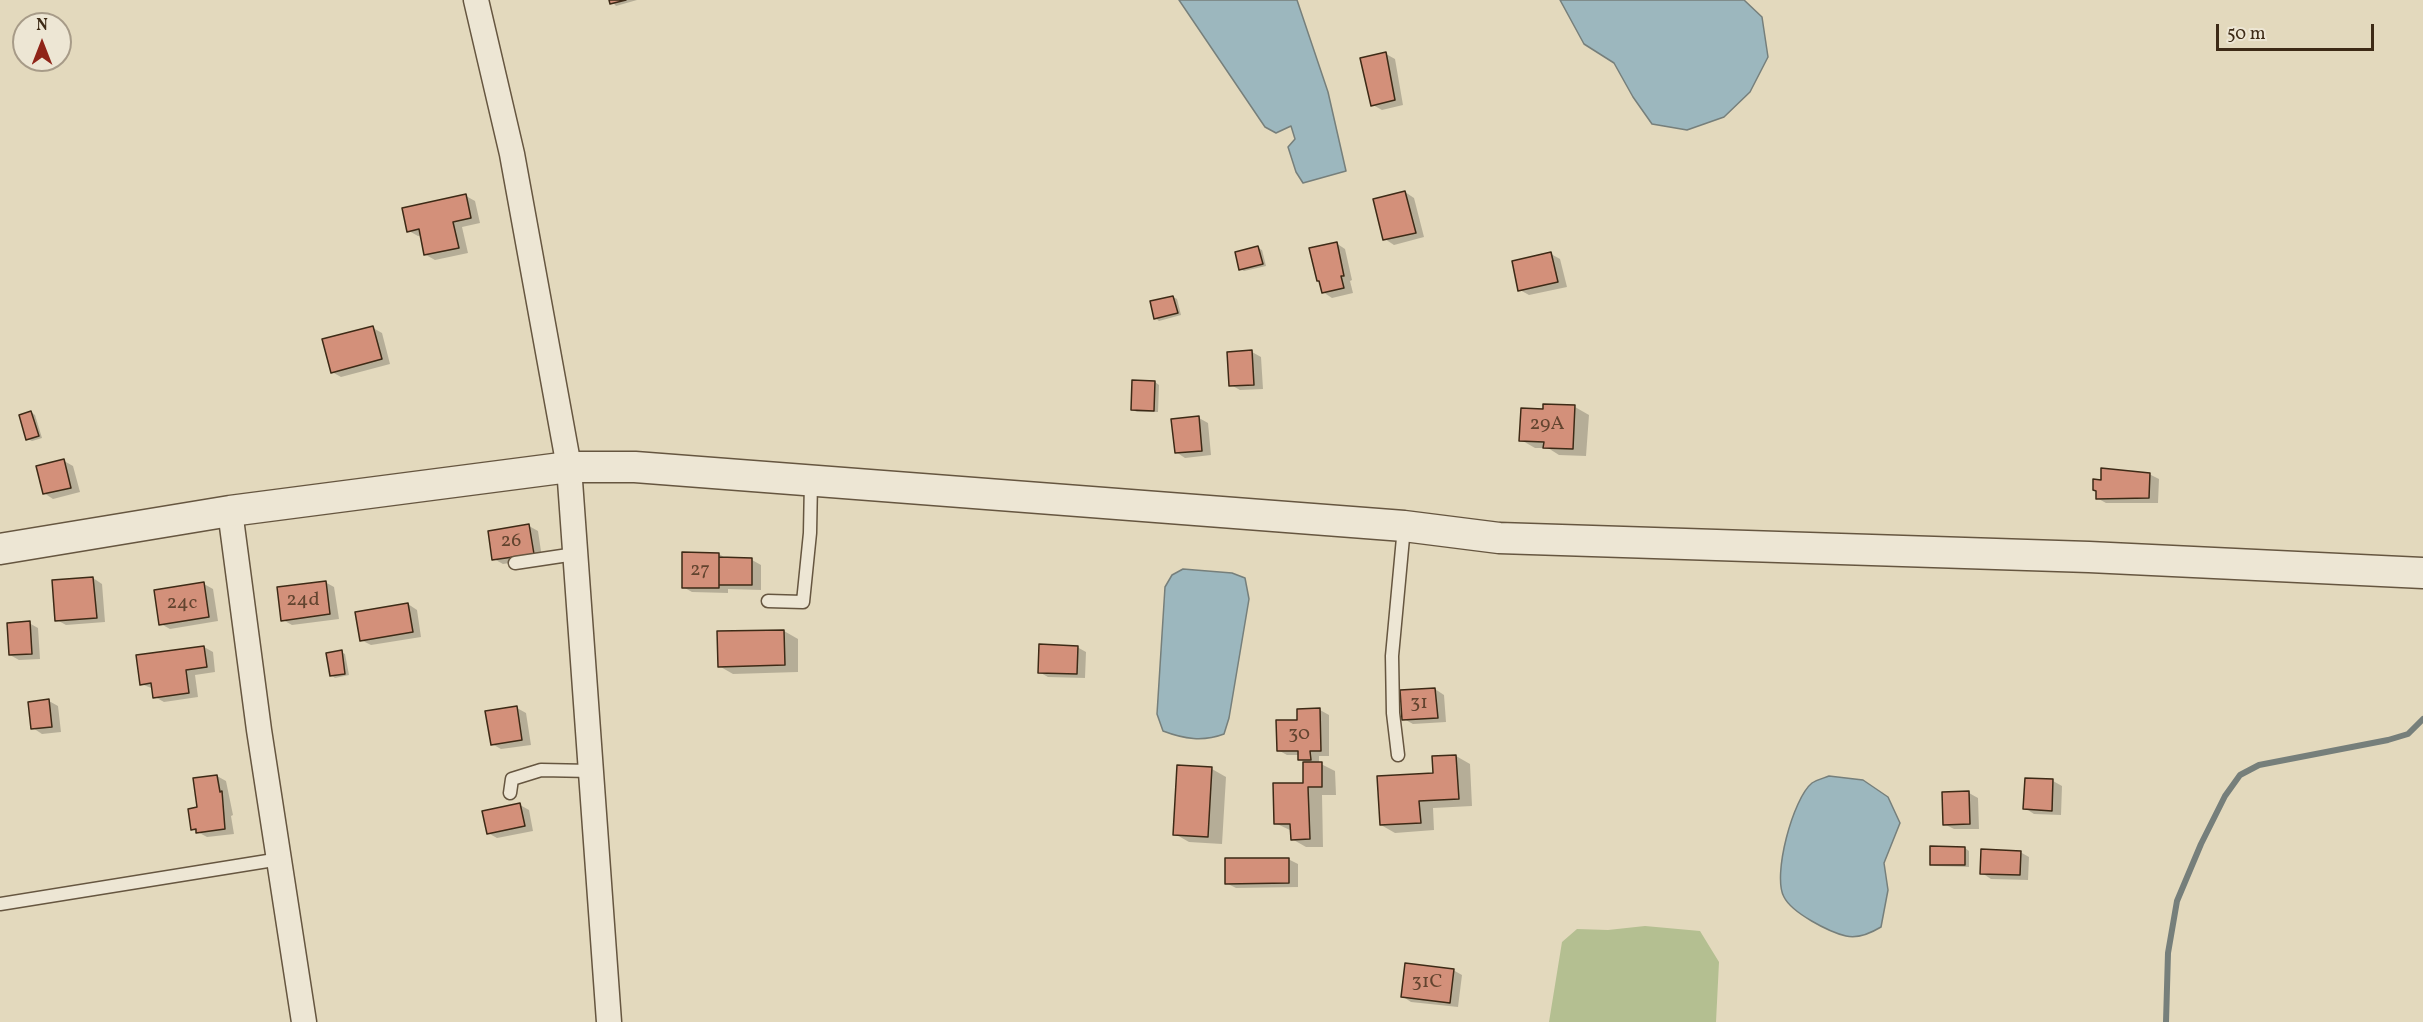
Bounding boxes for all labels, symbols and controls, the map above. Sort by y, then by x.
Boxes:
north arrow [12,12,72,72]
scale bar [2219,12,2376,50]
text: N [36,15,48,37]
text: 50 m [2227,22,2266,47]
house number: 29A [1530,413,1564,437]
house number: 26 [501,530,521,554]
house number: 27 [690,559,710,583]
house number: 24d [286,589,320,613]
house number: 24c [166,592,198,616]
house number: 31 [1410,692,1428,716]
house number: 30 [1288,723,1310,747]
house number: 31C [1411,971,1443,995]

